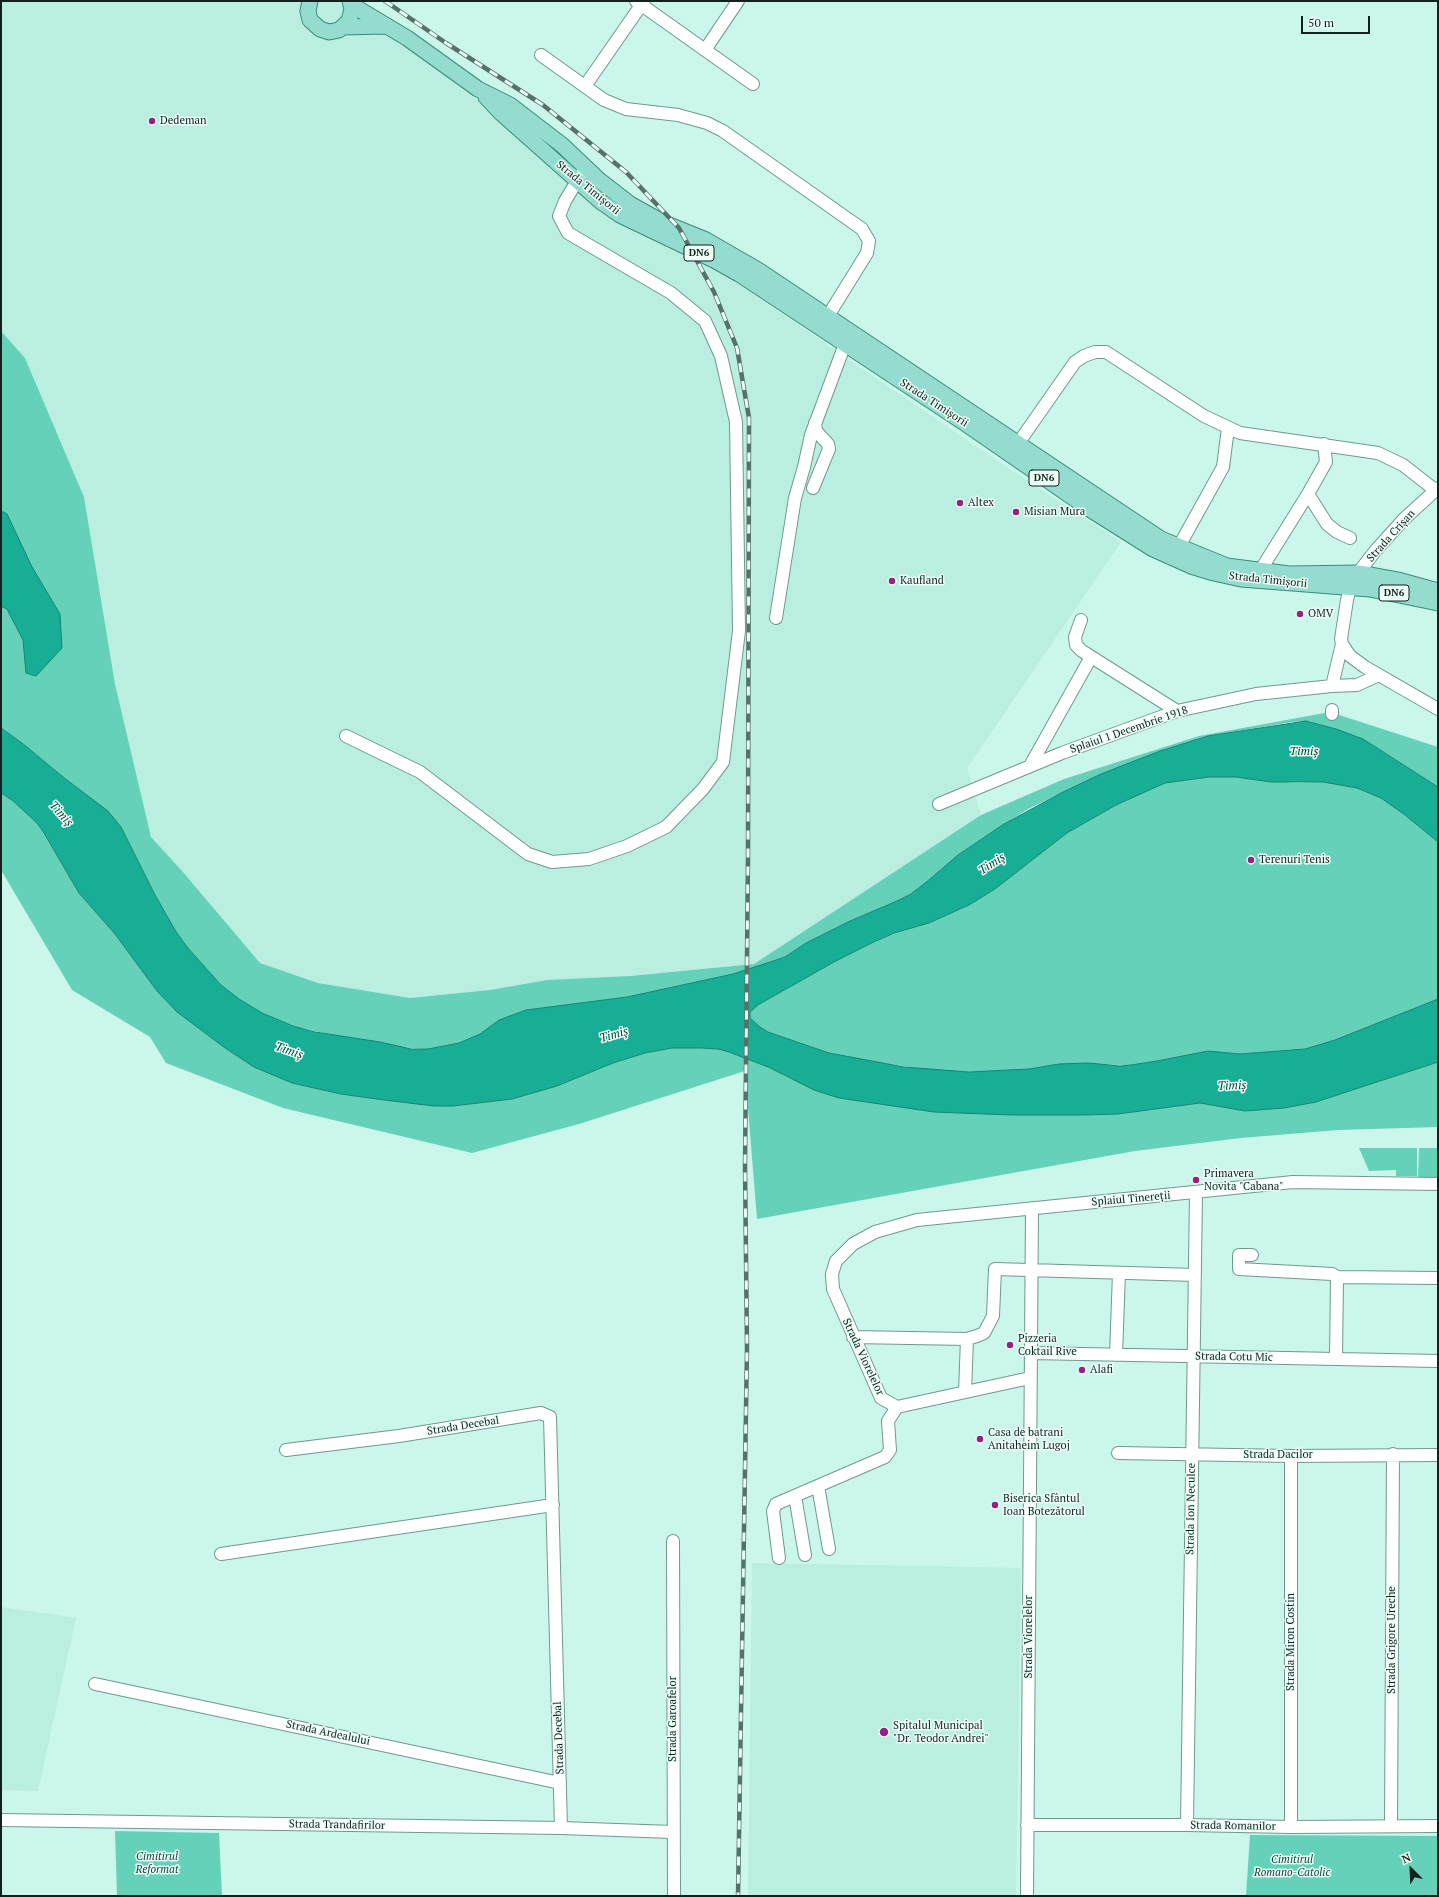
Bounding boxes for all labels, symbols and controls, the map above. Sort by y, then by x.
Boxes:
scale bar [1303,8,1372,34]
text: 50 m [1308,15,1334,30]
place label: Dedeman [160,114,207,128]
marker: Dedeman [147,116,157,126]
street label: Strada Timișorii [553,158,623,218]
road number: DN6 [684,245,714,261]
street label: Strada Timișorii [897,376,971,430]
road number: DN6 [1029,470,1059,486]
place label: Altex [968,496,994,510]
marker: Altex [955,498,965,508]
place label: Misian Mura [1024,505,1085,519]
marker: Misian Mura [1011,507,1021,517]
street label: Strada Crișan [1364,507,1418,565]
street label: Strada Timișorii [1228,569,1308,591]
place label: Kaufland [900,574,944,588]
marker: Kaufland [887,576,897,586]
road number: DN6 [1379,585,1409,601]
place label: OMV [1308,607,1333,621]
marker: OMV [1295,609,1305,619]
street label: Splaiul 1 Decembrie 1918 [1068,704,1190,756]
water label: Timiș [1290,745,1318,759]
water label: Timiș [46,798,76,830]
water label: Timiș [976,850,1008,878]
place label: Terenuri Tenis [1259,853,1330,867]
marker: Terenuri Tenis [1246,855,1256,865]
water label: Timiș [598,1024,630,1046]
water label: Timiș [273,1040,305,1062]
water label: Timiș [1217,1078,1247,1094]
place label: Primavera Novita "Cabana" [1204,1167,1284,1193]
marker: Primavera Novita "Cabana" [1191,1175,1201,1185]
street label: Splaiul Tinereții [1091,1189,1171,1209]
street label: Strada Viorelelor [839,1316,887,1398]
place label: Pizzeria Coktail Rive [1018,1332,1077,1358]
marker: Pizzeria Coktail Rive [1005,1340,1015,1350]
street label: Strada Cotu Mic [1195,1350,1273,1364]
place label: Alafi [1090,1363,1113,1377]
marker: Alafi [1077,1365,1087,1375]
street label: Strada Decebal [426,1414,500,1438]
place label: Casa de batrani Anitaheim Lugoj [988,1426,1070,1452]
marker: Casa de batrani Anitaheim Lugoj [975,1434,985,1444]
street label: Strada Dacilor [1243,1448,1313,1462]
street label: Strada Ion Neculce [1184,1463,1198,1555]
place label: Biserica Sfântul Ioan Botezătorul [1003,1492,1085,1518]
marker: Biserica Sfântul Ioan Botezătorul [990,1500,1000,1510]
street label: Strada Grigore Ureche [1385,1586,1399,1694]
street label: Strada Miron Costin [1284,1593,1298,1691]
street label: Strada Viorelelor [1022,1595,1036,1679]
street label: Strada Garoafelor [666,1676,680,1762]
street label: Strada Decebal [551,1701,567,1775]
street label: Strada Ardealului [285,1718,371,1748]
place label: Spitalul Municipal "Dr. Teodor Andrei" [893,1719,989,1745]
marker: Spitalul Municipal "Dr. Teodor Andrei" [878,1726,890,1738]
street label: Strada Trandafirilor [289,1818,385,1832]
street label: Strada Romanilor [1190,1819,1276,1833]
north arrow [1391,1849,1431,1889]
park label: Cimitirul Reformat [135,1850,179,1876]
text: N [1399,1850,1413,1866]
park label: Cimitirul Romano-Catolic [1254,1853,1330,1879]

